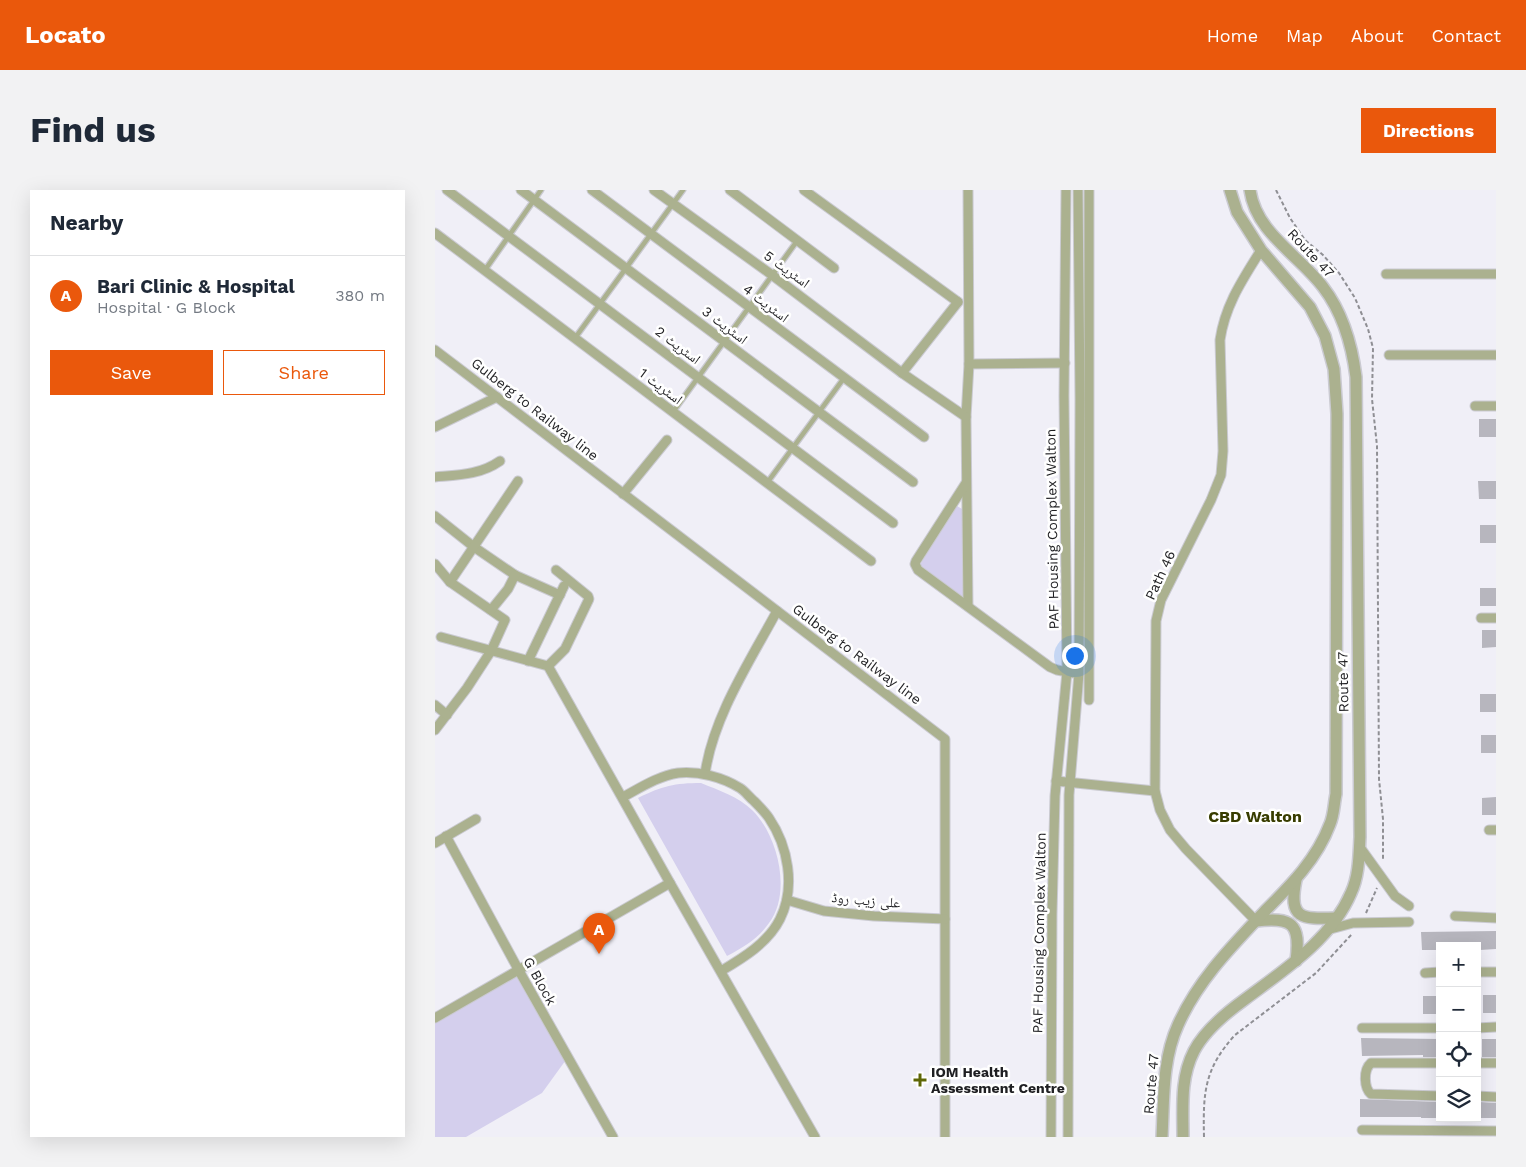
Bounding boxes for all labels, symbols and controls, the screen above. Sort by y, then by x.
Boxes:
text: Locato [25,21,106,49]
text: Home [1207,25,1258,46]
text: Map [1286,25,1323,46]
text: About [1351,25,1403,46]
text: Contact [1431,25,1501,46]
button: Directions [1361,108,1496,153]
text: Find us [30,109,156,151]
text: Nearby [50,210,123,235]
street label: Route 47 [1285,225,1338,281]
street label: اسٹریٹ 5 [761,247,813,292]
text: Bari Clinic & Hospital [97,275,295,298]
street label: اسٹریٹ 4 [739,281,792,326]
text: A [61,286,71,305]
text: 380 m [335,286,385,305]
text: Hospital · G Block [97,298,236,317]
street label: اسٹریٹ 3 [699,303,751,348]
street label: اسٹریٹ 2 [652,323,704,368]
button: Save [50,350,213,395]
button: Share [223,350,385,395]
street label: Gulberg to Railway line [468,354,602,464]
street label: اسٹریٹ 1 [636,365,686,408]
street label: PAF Housing Complex Walton [1042,428,1062,630]
street label: Path 46 [1142,548,1178,602]
street label: Gulberg to Railway line [790,600,924,708]
your location [1062,643,1088,669]
street label: Route 47 [1334,651,1352,712]
district label: CBD Walton [1208,807,1302,826]
street label: PAF Housing Complex Walton [1029,832,1049,1034]
street label: علی زیب روڈ [831,889,901,912]
pin: A [583,913,615,954]
map controls [1436,942,1481,1122]
button: + [1436,942,1481,987]
street label: G Block [520,954,560,1008]
button: − [1436,987,1481,1032]
button: locate [1436,1032,1481,1077]
street label: Route 47 [1140,1053,1162,1115]
place label: IOM Health Assessment Centre [931,1064,1065,1096]
marker: IOM Health Assessment Centre [913,1073,927,1087]
button: layers [1436,1077,1481,1122]

